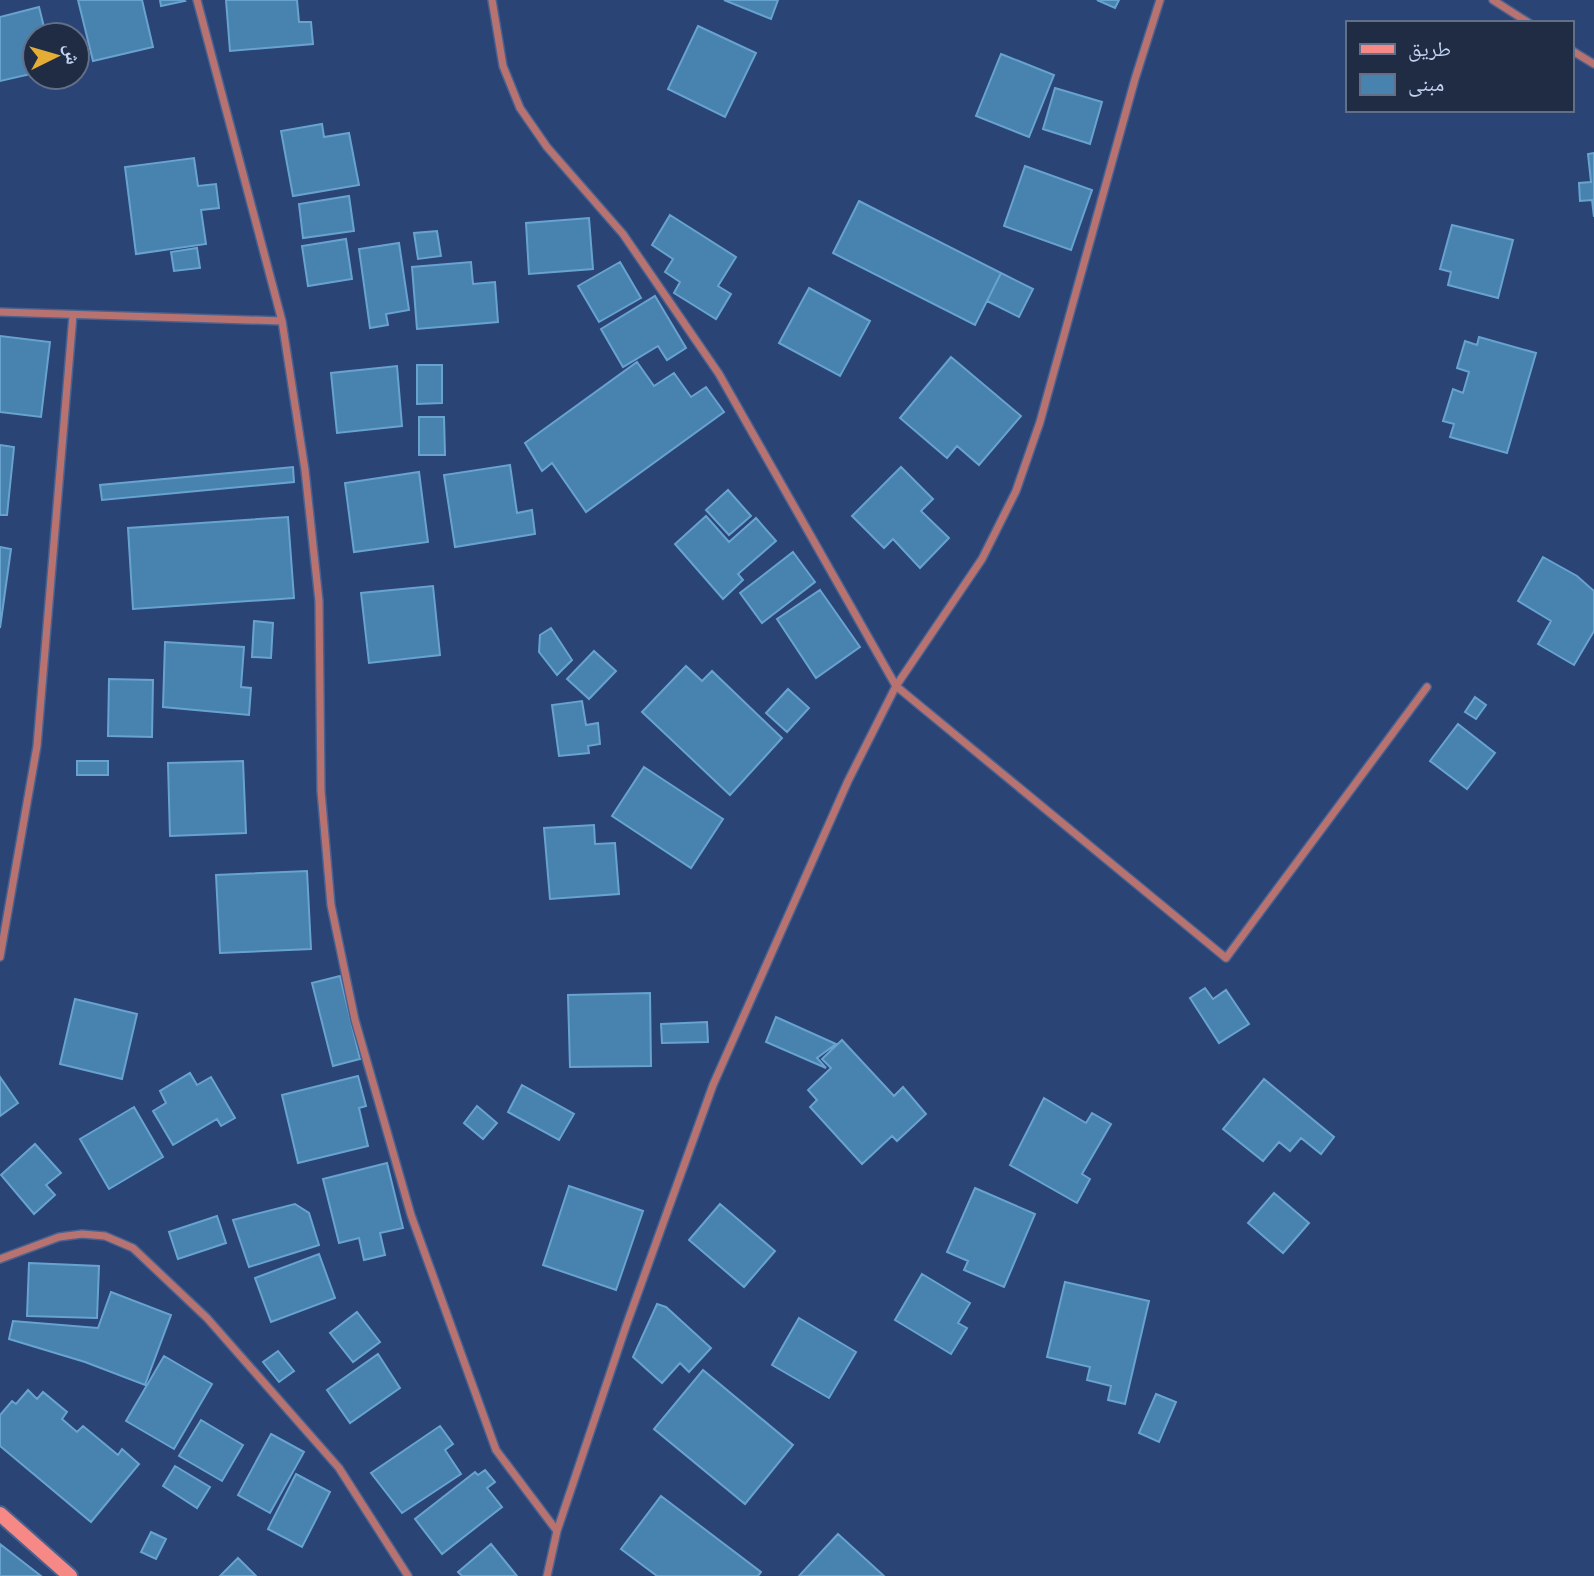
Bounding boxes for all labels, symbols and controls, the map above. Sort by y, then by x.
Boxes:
north arrow [21,21,91,91]
legend [1346,21,1573,112]
text: طريق [1408,36,1451,62]
text: ش [60,44,85,66]
text: مبنى [1408,71,1444,97]

